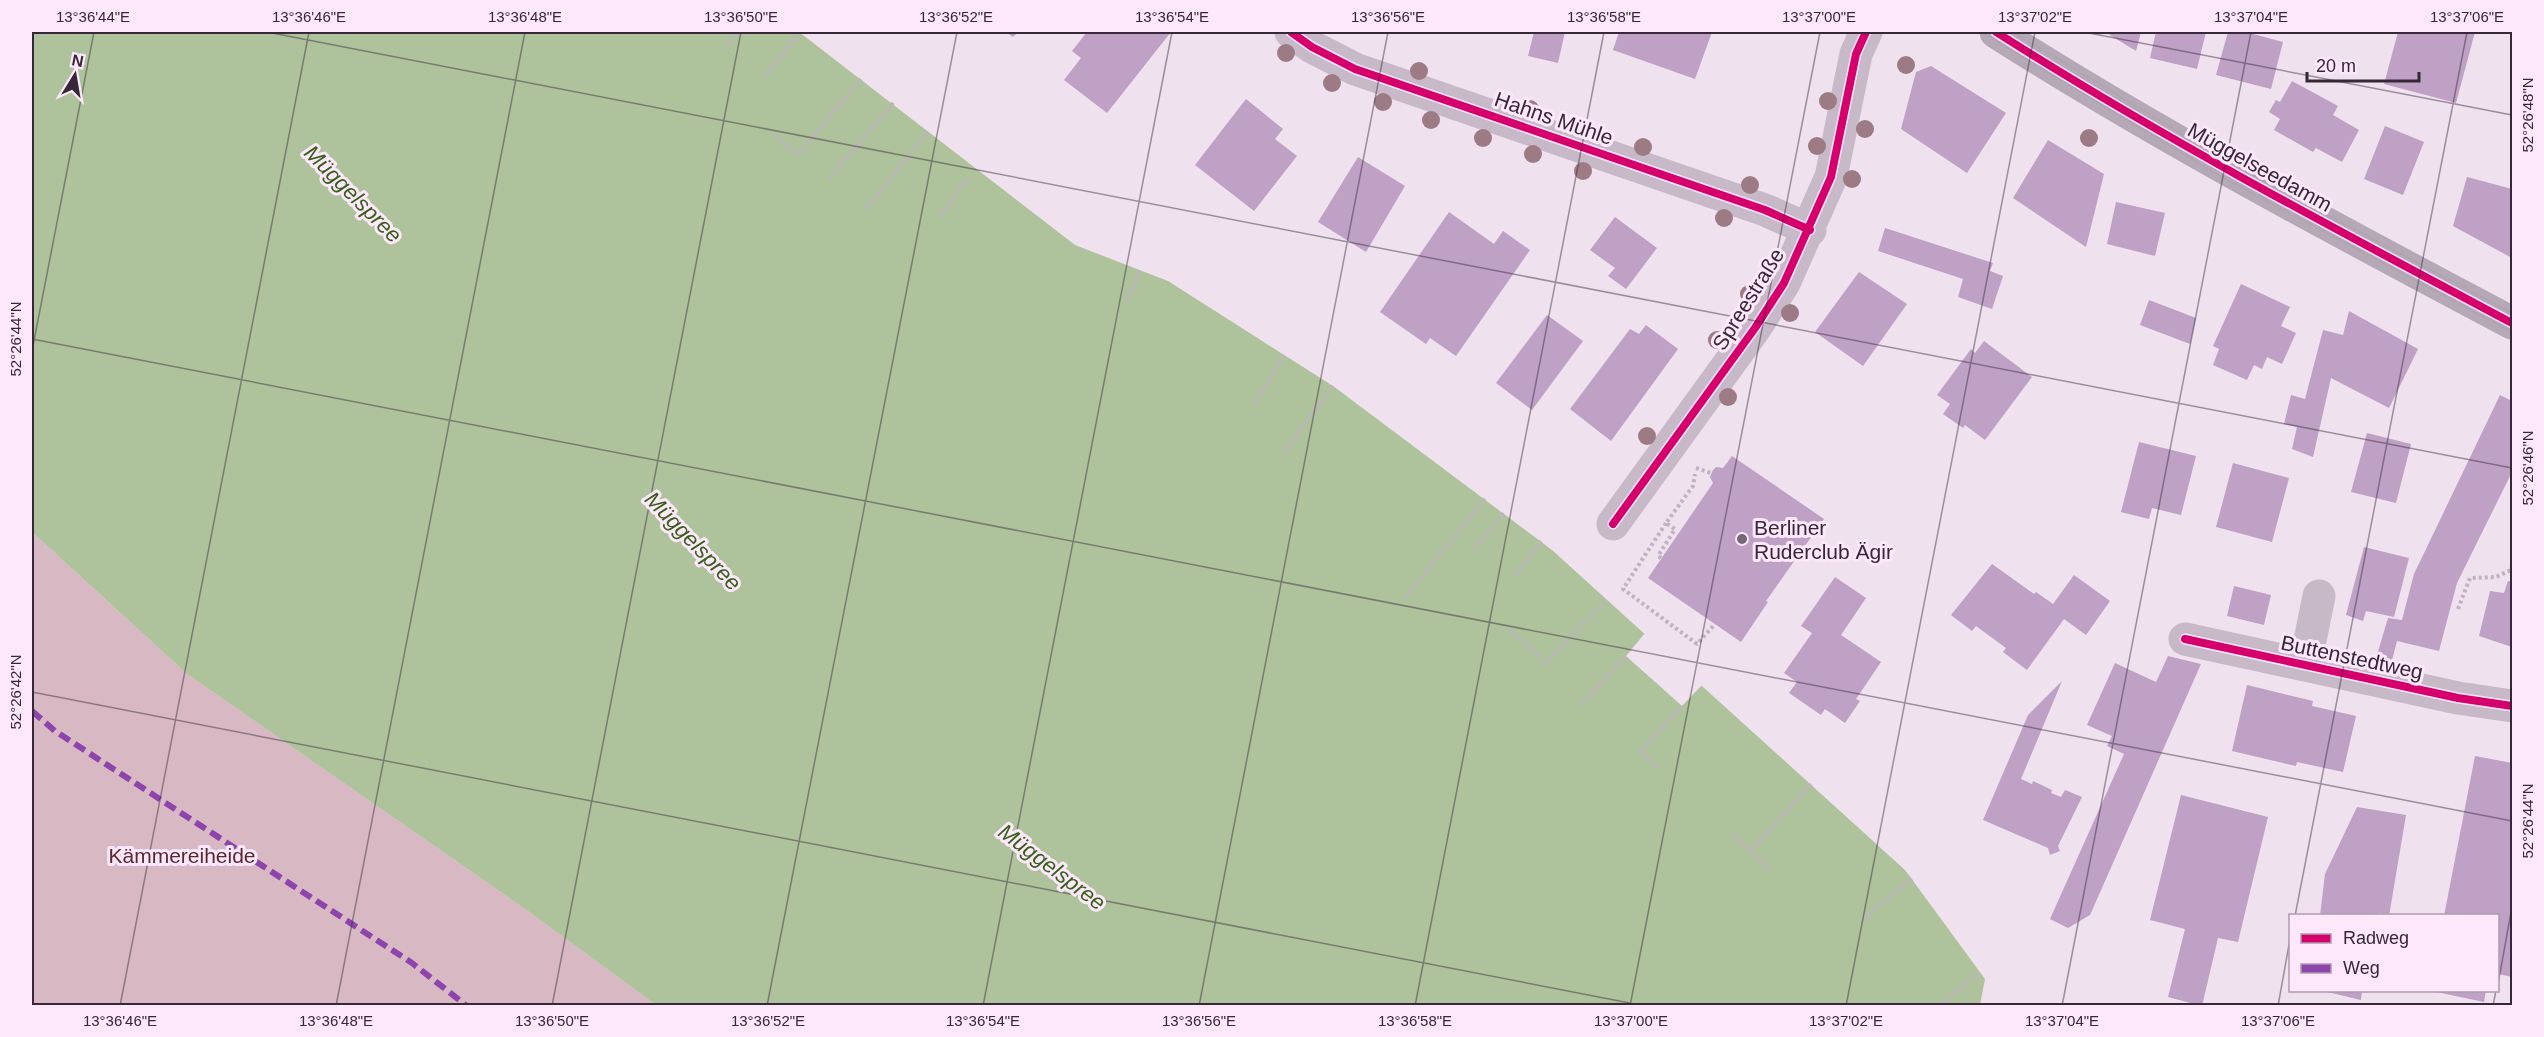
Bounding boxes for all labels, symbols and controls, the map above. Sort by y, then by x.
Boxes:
text: 13°36'44"E [56,8,130,25]
text: 13°36'46"E [272,8,346,25]
text: 13°36'48"E [488,8,562,25]
text: 13°36'50"E [704,8,778,25]
text: 13°36'52"E [919,8,993,25]
text: 13°36'54"E [1135,8,1209,25]
text: 13°36'56"E [1351,8,1425,25]
text: 13°36'58"E [1567,8,1641,25]
text: 13°37'00"E [1782,8,1856,25]
text: 13°37'02"E [1998,8,2072,25]
text: 13°37'04"E [2214,8,2288,25]
text: 13°37'06"E [2430,8,2504,25]
north arrow [45,45,105,105]
scale bar [2307,45,2420,83]
text: N [70,51,85,70]
text: 20 m [2316,56,2356,76]
text: 52°26'48"N [2519,77,2536,153]
street label: Hahns Mühle [1492,87,1616,149]
street label: Müggelseedamm [2184,118,2336,216]
water label: Müggelspree [299,140,407,248]
street label: Spreestraße [1708,244,1788,354]
text: 52°26'44"N [7,301,24,377]
text: 52°26'46"N [2519,430,2536,506]
water label: Müggelspree [640,487,746,595]
place label: Berliner Ruderclub Ägir [1754,516,1893,563]
marker: Berliner Ruderclub Ägir [1735,532,1749,546]
street label: Buttenstedtweg [2279,631,2425,683]
text: 52°26'42"N [7,654,24,730]
text: 52°26'44"N [2519,783,2536,859]
water label: Müggelspree [994,819,1110,915]
park label: Kämmereiheide [108,844,256,867]
legend [2289,914,2499,992]
text: Radweg [2343,928,2409,948]
text: Weg [2343,958,2380,978]
text: 13°36'46"E [83,1012,157,1029]
text: 13°36'48"E [299,1012,373,1029]
text: 13°36'50"E [515,1012,589,1029]
text: 13°36'52"E [731,1012,805,1029]
text: 13°36'54"E [946,1012,1020,1029]
text: 13°36'56"E [1162,1012,1236,1029]
text: 13°36'58"E [1378,1012,1452,1029]
text: 13°37'00"E [1594,1012,1668,1029]
text: 13°37'02"E [1809,1012,1883,1029]
text: 13°37'04"E [2025,1012,2099,1029]
text: 13°37'06"E [2241,1012,2315,1029]

